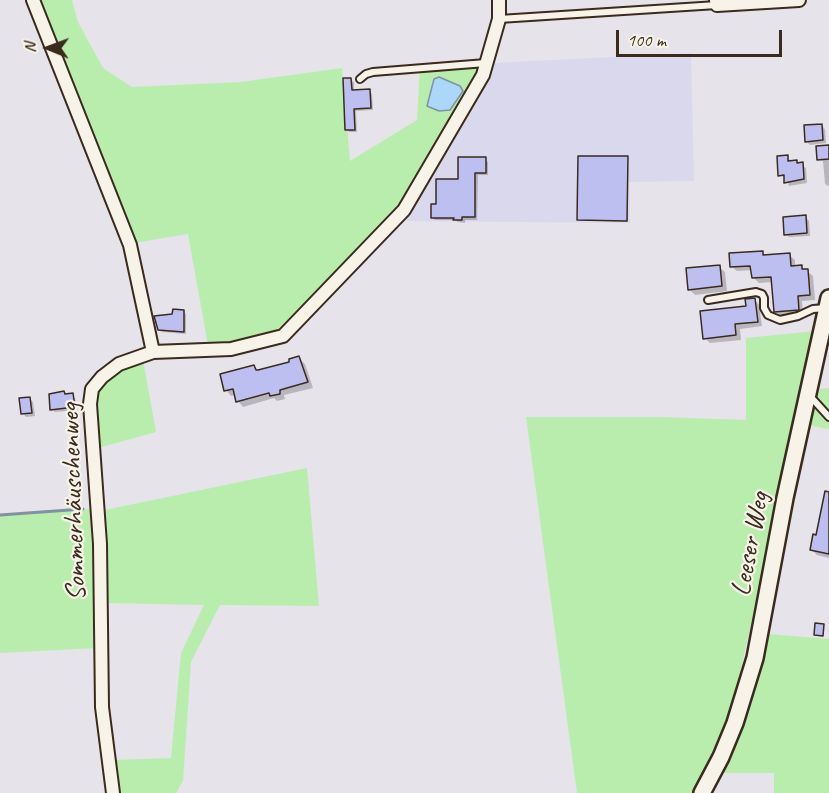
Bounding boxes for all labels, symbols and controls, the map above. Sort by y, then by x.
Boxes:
north arrow [18,18,78,78]
scale bar [619,18,786,56]
text: 100 m [627,29,666,51]
text: N [20,43,40,53]
street label: Sommerhäuschenweg [54,402,94,602]
street label: Leeser Weg [724,489,778,599]

